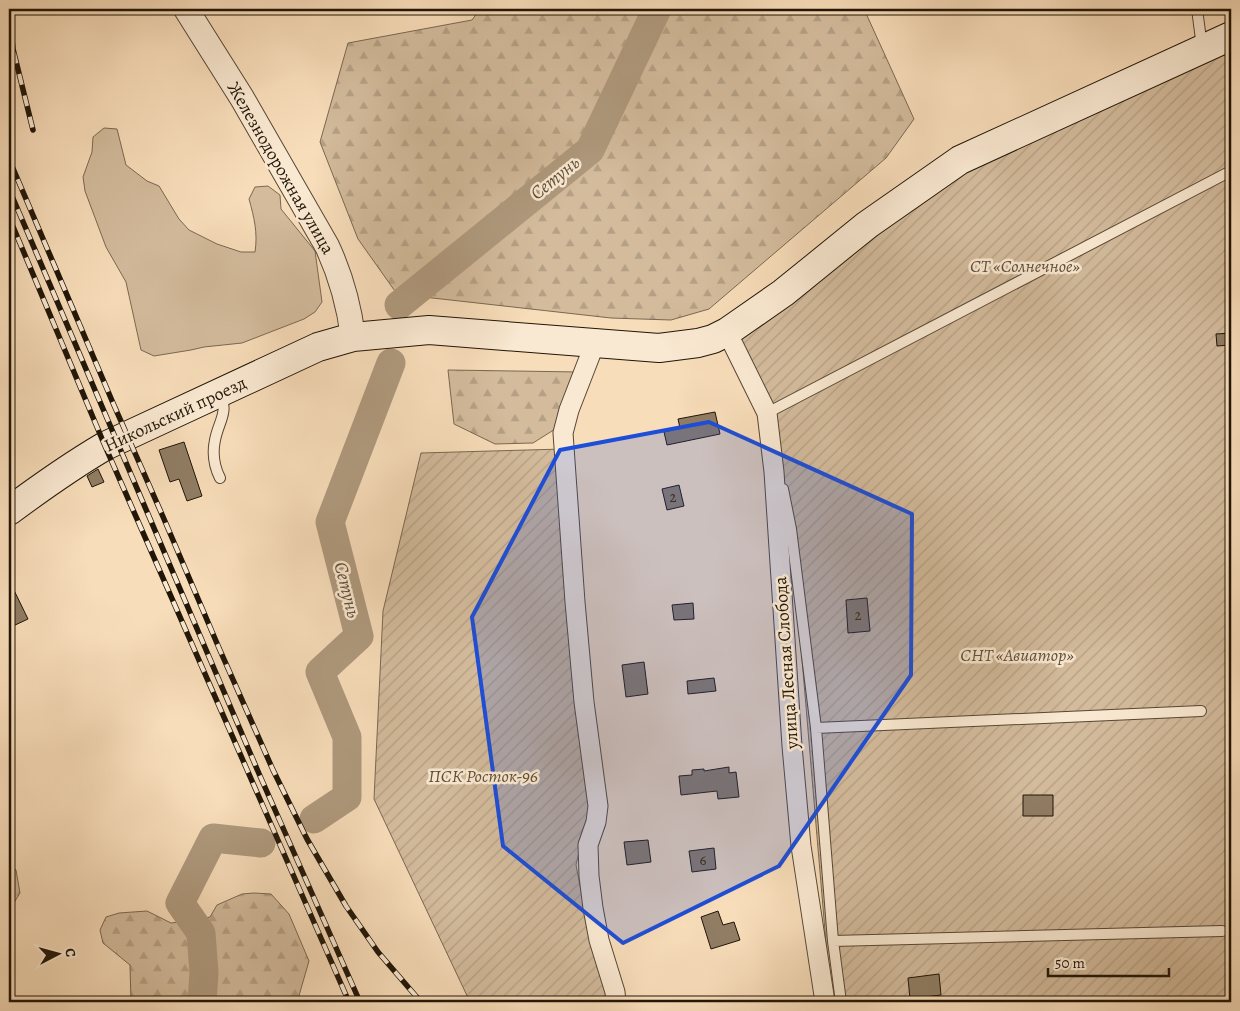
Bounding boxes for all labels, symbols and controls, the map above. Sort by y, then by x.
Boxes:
street label: Железнодорожная улица [222,77,341,259]
water label: Сетунь [525,150,585,206]
park label: СТ «Солнечное» [970,254,1081,278]
street label: Никольский проезд [100,370,250,457]
house number: 2 [669,487,677,507]
water label: Сетунь [328,559,367,621]
street label: улица Лесная Слобода [768,575,804,751]
house number: 2 [854,605,862,625]
park label: СНТ «Авиатор» [960,643,1074,667]
park label: ПСК Росток-96 [428,764,538,788]
house number: 6 [700,850,707,870]
north arrow [32,928,82,978]
scale bar [1048,946,1169,978]
text: С [61,947,80,958]
text: 50 m [1055,953,1085,973]

